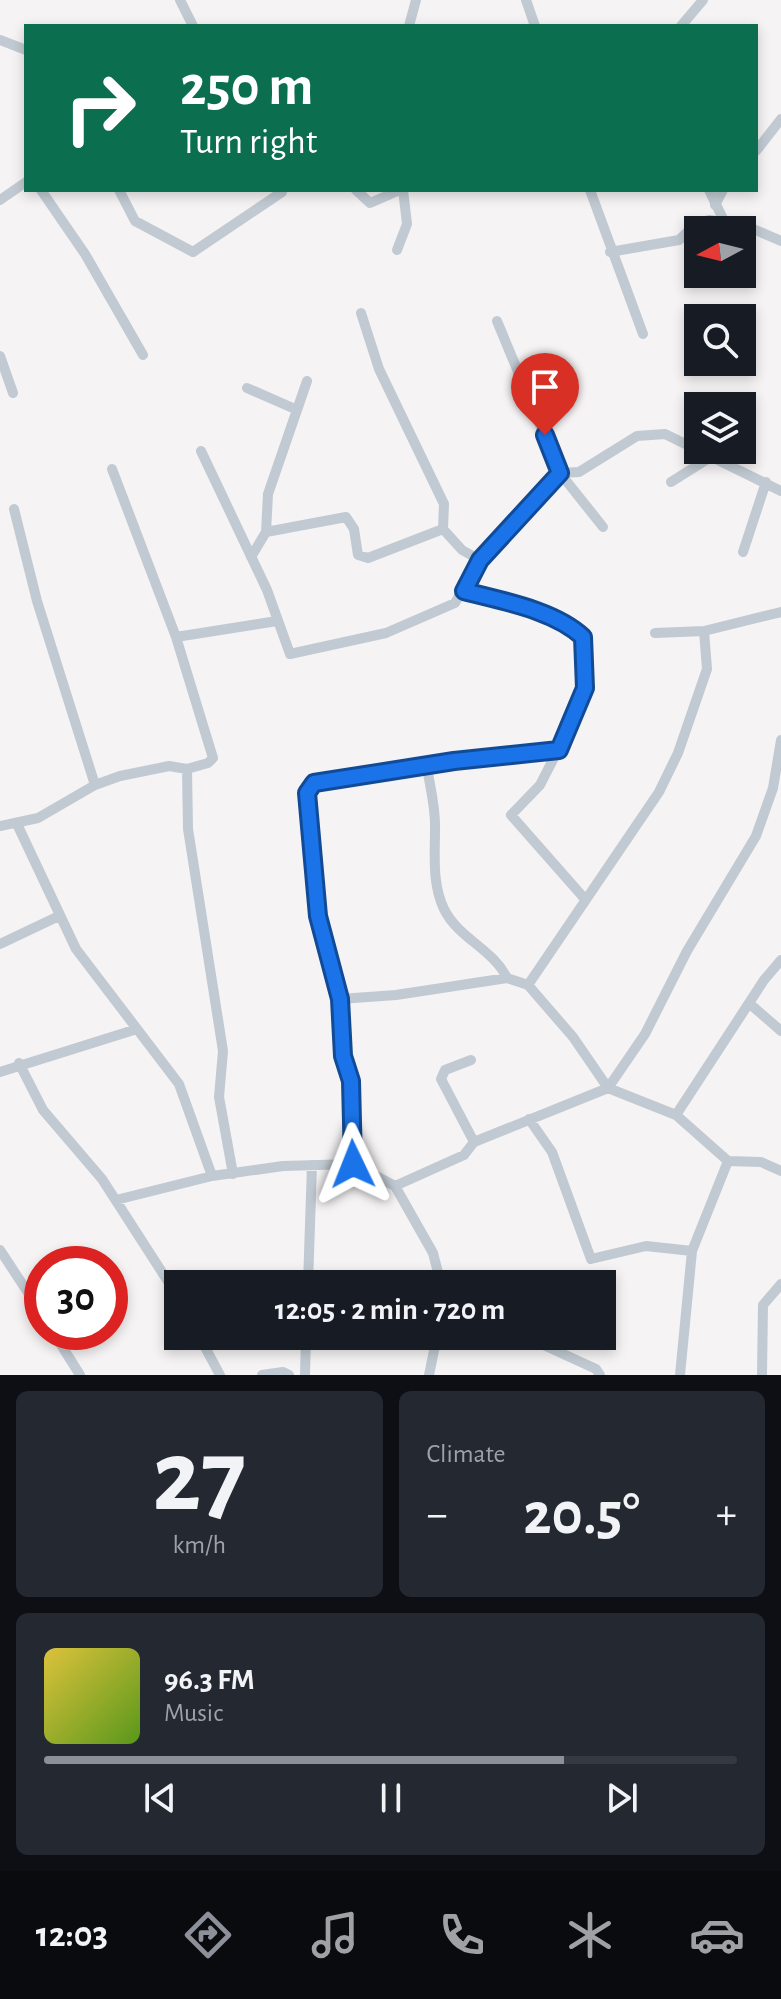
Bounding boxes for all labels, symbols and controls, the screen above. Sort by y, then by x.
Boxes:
icon: right [48,56,152,160]
text: 250 m [180,59,313,115]
text: Turn right [180,124,317,160]
north arrow [684,216,756,288]
map controls [684,216,756,464]
button: search [684,304,756,376]
pin [511,353,579,435]
icon: arrive [523,365,567,409]
button: layers [684,392,756,464]
position arrow [311,1122,395,1206]
speed limit sign: 30 [24,1246,128,1350]
text: 12:05 · 2 min · 720 m [275,1295,505,1325]
text: 27 [152,1426,246,1530]
text: Climate [427,1441,505,1467]
text: 20.5° [523,1485,640,1545]
text: − [427,1493,448,1537]
text: + [716,1493,737,1537]
text: km/h [172,1532,226,1558]
text: 96.3 FM [164,1665,255,1695]
text: Music [164,1700,223,1726]
icon: previous [138,1776,182,1820]
icon: pause [369,1776,413,1820]
icon: next [600,1776,644,1820]
icon: directions [180,1907,236,1963]
icon: music [307,1907,363,1963]
icon: phone [434,1907,490,1963]
icon: climate [562,1907,618,1963]
icon: car [689,1907,745,1963]
text: 12:03 [36,1917,108,1953]

